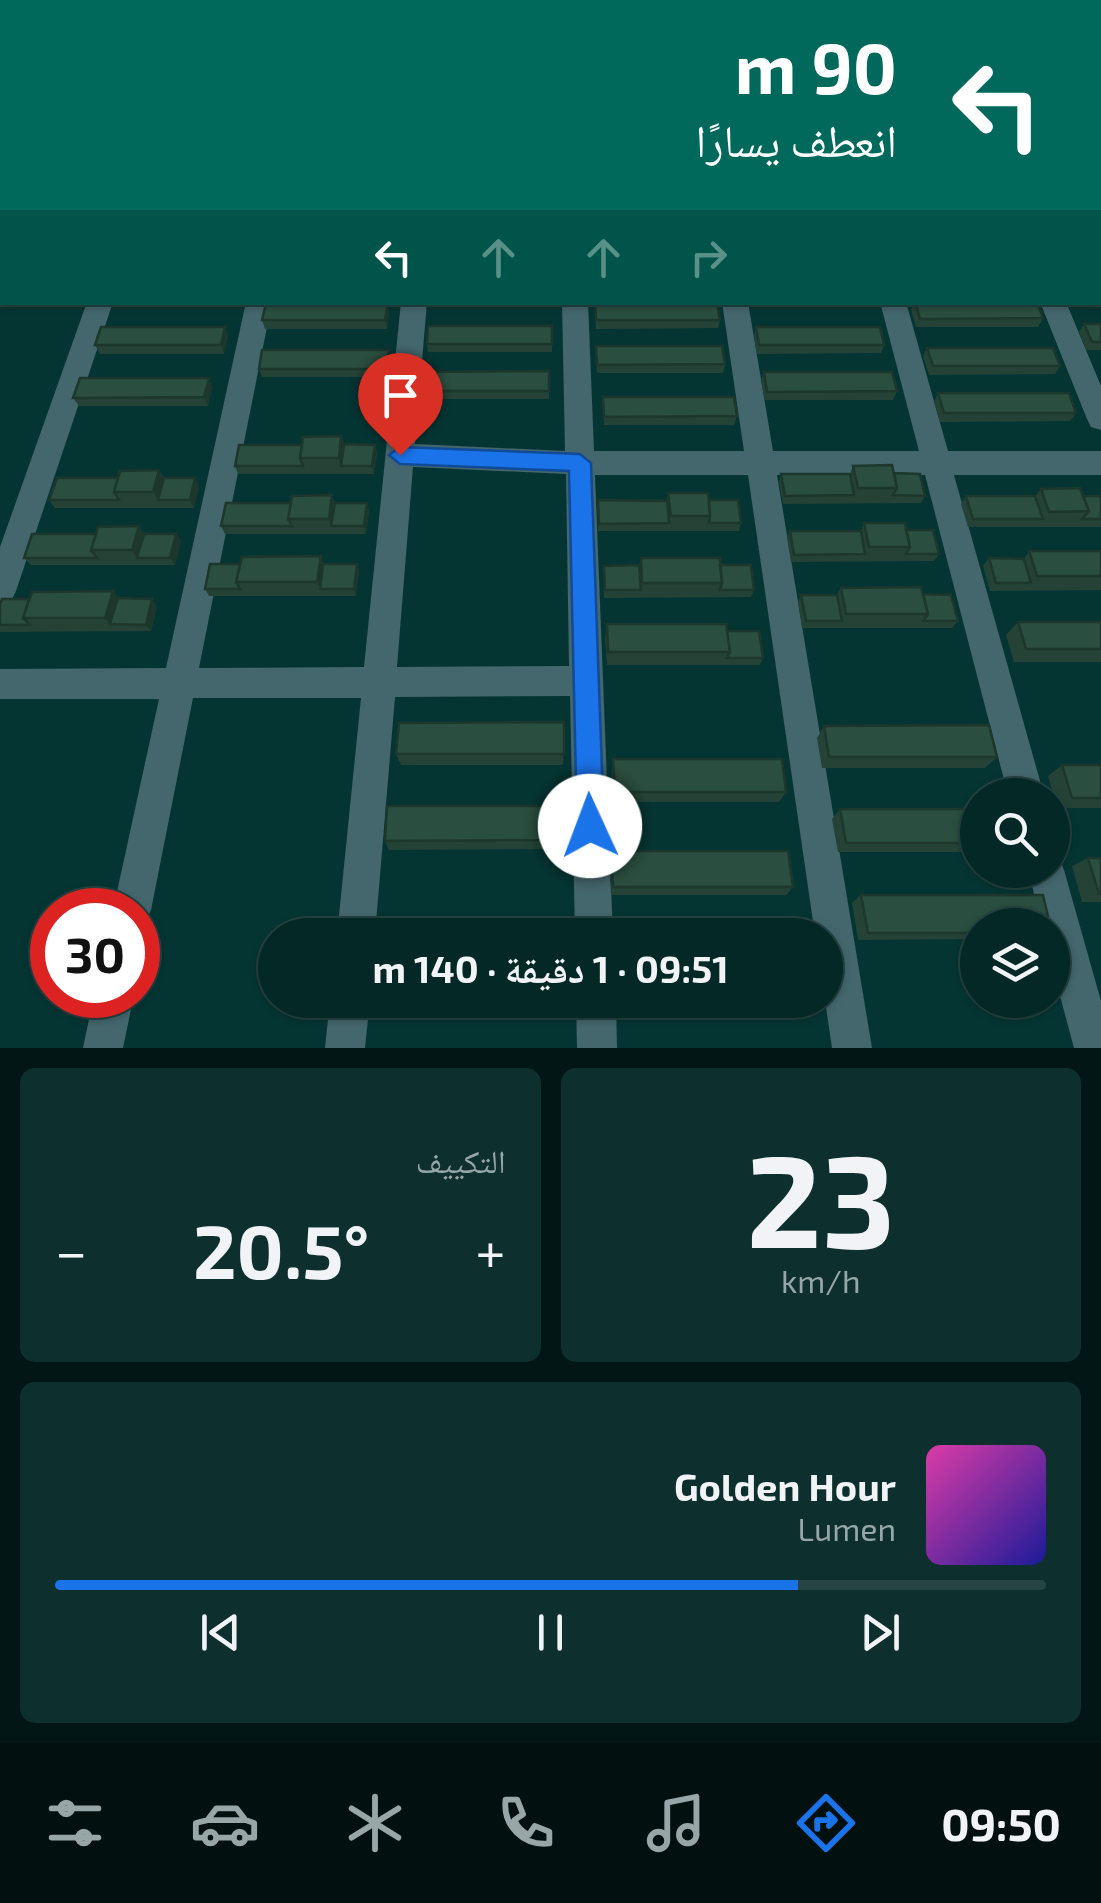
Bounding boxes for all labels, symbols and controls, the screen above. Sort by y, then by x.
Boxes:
text: 90 m [735,24,897,108]
icon: left [932,40,1062,170]
text: انعطف يسارًا [695,112,897,166]
icon: left [366,230,421,285]
icon: ahead [471,230,526,285]
icon: ahead [576,230,631,285]
icon: right [681,230,736,285]
pin [358,353,443,456]
icon: arrive [373,368,428,423]
position arrow [538,774,642,878]
map controls [960,778,1070,1018]
button: search [960,778,1070,888]
speed limit sign: 30 [30,888,160,1018]
button: layers [960,908,1070,1018]
text: 09:51 · 1 دقيقة · 140 m [372,945,729,991]
text: 23 [746,1118,895,1274]
text: التكييف [416,1141,506,1179]
text: 20.5° [193,1204,369,1294]
text: − [55,1217,87,1283]
text: + [475,1217,506,1283]
text: km/h [781,1261,860,1299]
text: Golden Hour [674,1463,896,1509]
text: Lumen [798,1509,896,1547]
icon: previous [193,1605,248,1660]
icon: pause [523,1605,578,1660]
icon: next [853,1605,908,1660]
icon: filters [40,1788,110,1858]
icon: car [190,1788,260,1858]
icon: climate [340,1788,410,1858]
icon: phone [491,1788,561,1858]
icon: music [641,1788,711,1858]
icon: directions [791,1788,861,1858]
text: 09:50 [941,1796,1061,1850]

